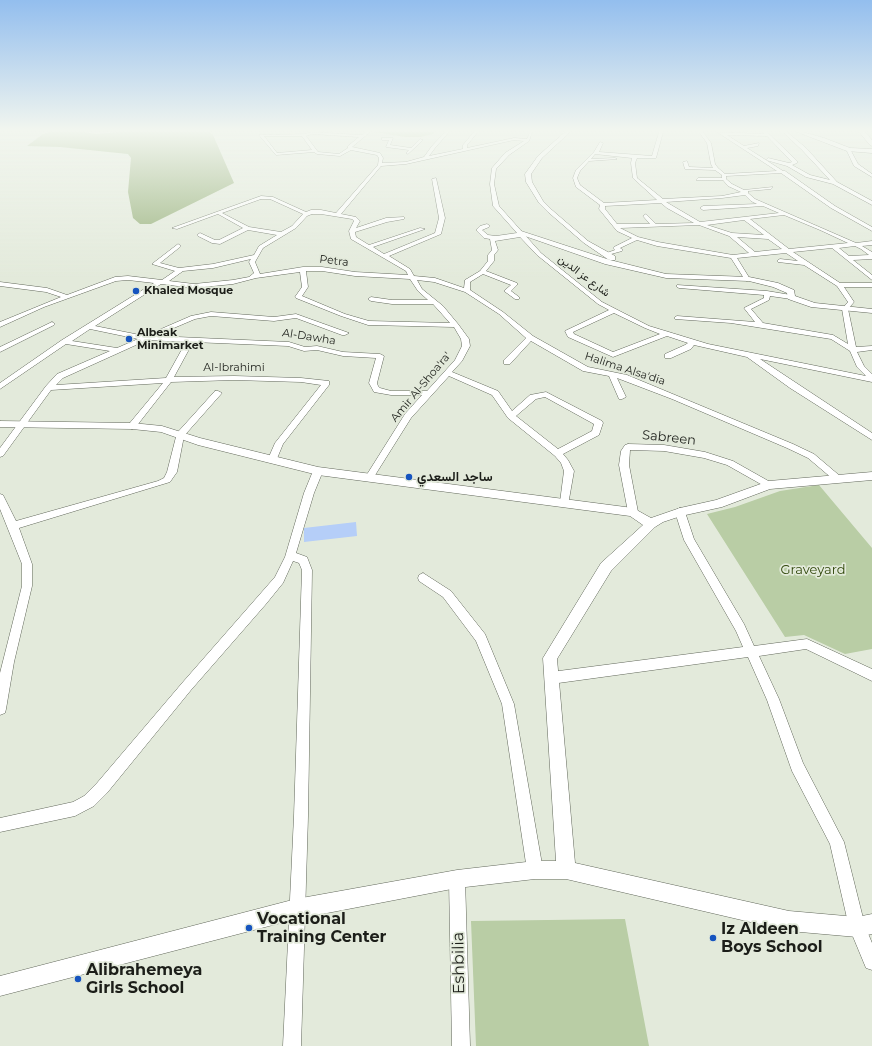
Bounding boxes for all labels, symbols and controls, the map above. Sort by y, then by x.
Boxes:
street label: شارع عز الدين [556,252,612,300]
street label: Petra [319,253,349,269]
place label: Khaled Mosque [144,284,233,298]
marker: Khaled Mosque [131,286,141,296]
place label: Albeak Minimarket [137,326,203,352]
street label: Al-Dawha [281,326,337,348]
marker: Albeak Minimarket [124,334,134,344]
street label: Amir Al-Shoa'ra' [388,349,454,425]
street label: Halima Alsa'dia [583,350,667,388]
street label: Al-Ibrahimi [203,361,265,375]
street label: Sabreen [641,427,697,449]
place label: ساجد السعدي [417,469,493,485]
marker: ساجد السعدي [404,472,414,482]
park label: Graveyard [780,562,846,578]
place label: Vocational Training Center [257,909,386,947]
place label: Iz Aldeen Boys School [721,919,822,957]
marker: Vocational Training Center [244,923,254,933]
street label: Eshbilia [449,932,469,994]
marker: Iz Aldeen Boys School [708,933,718,943]
place label: Alibrahemeya Girls School [86,960,202,998]
marker: Alibrahemeya Girls School [73,974,83,984]

